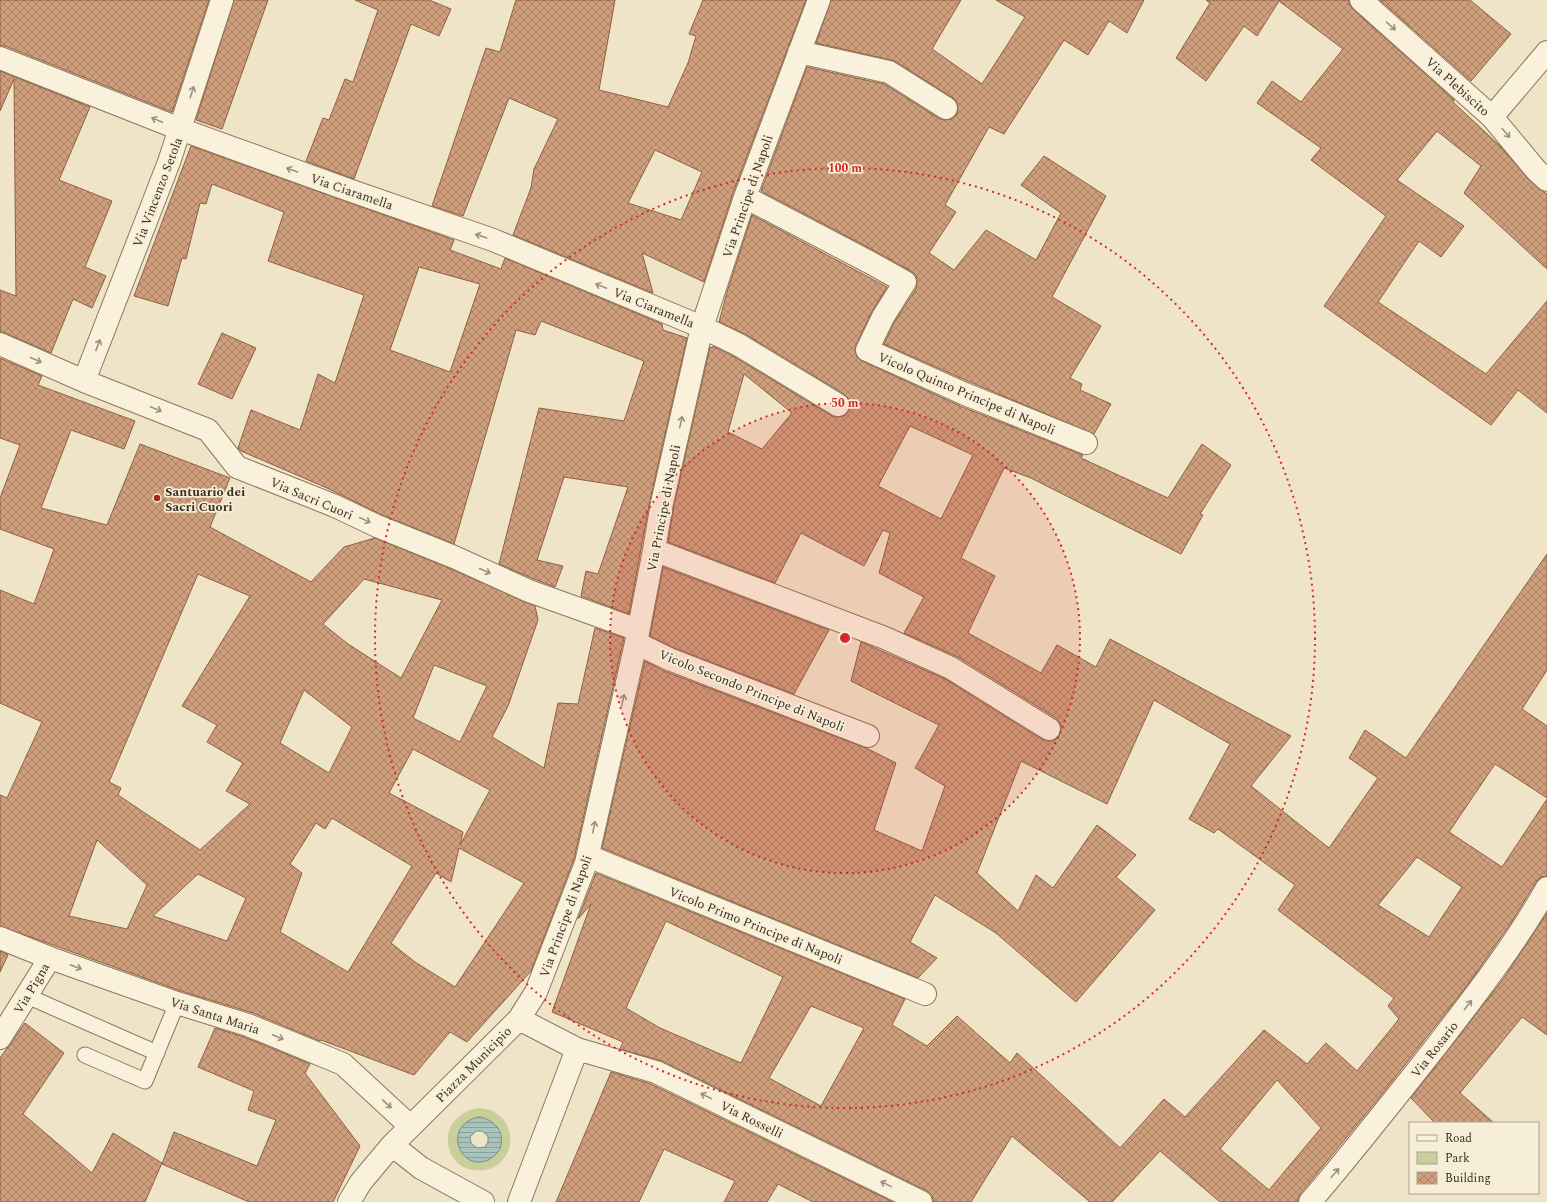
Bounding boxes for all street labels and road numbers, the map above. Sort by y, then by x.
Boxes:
street label: Via Plebiscito [1421,52,1494,121]
street label: Via Principe di Napoli [717,132,778,261]
street label: Via Vincenzo Setola [128,134,188,250]
street label: Via Ciaramella [308,168,396,216]
street label: Via Ciaramella [610,282,698,334]
street label: Vicolo Quinto Principe di Napoli [875,347,1058,440]
street label: Via Principe di Napoli [642,443,686,573]
street label: Via Sacri Cuori [267,472,356,525]
street label: Vicolo Secondo Principe di Napoli [656,644,847,737]
street label: Via Principe di Napoli [534,852,597,980]
street label: Vicolo Primo Principe di Napoli [666,882,845,970]
street label: Via Pigna [9,959,55,1018]
street label: Via Santa Maria [167,992,263,1040]
street label: Via Rosario [1406,1017,1463,1082]
street label: Piazza Municipio [431,1022,516,1107]
street label: Via Rosselli [717,1096,787,1144]

